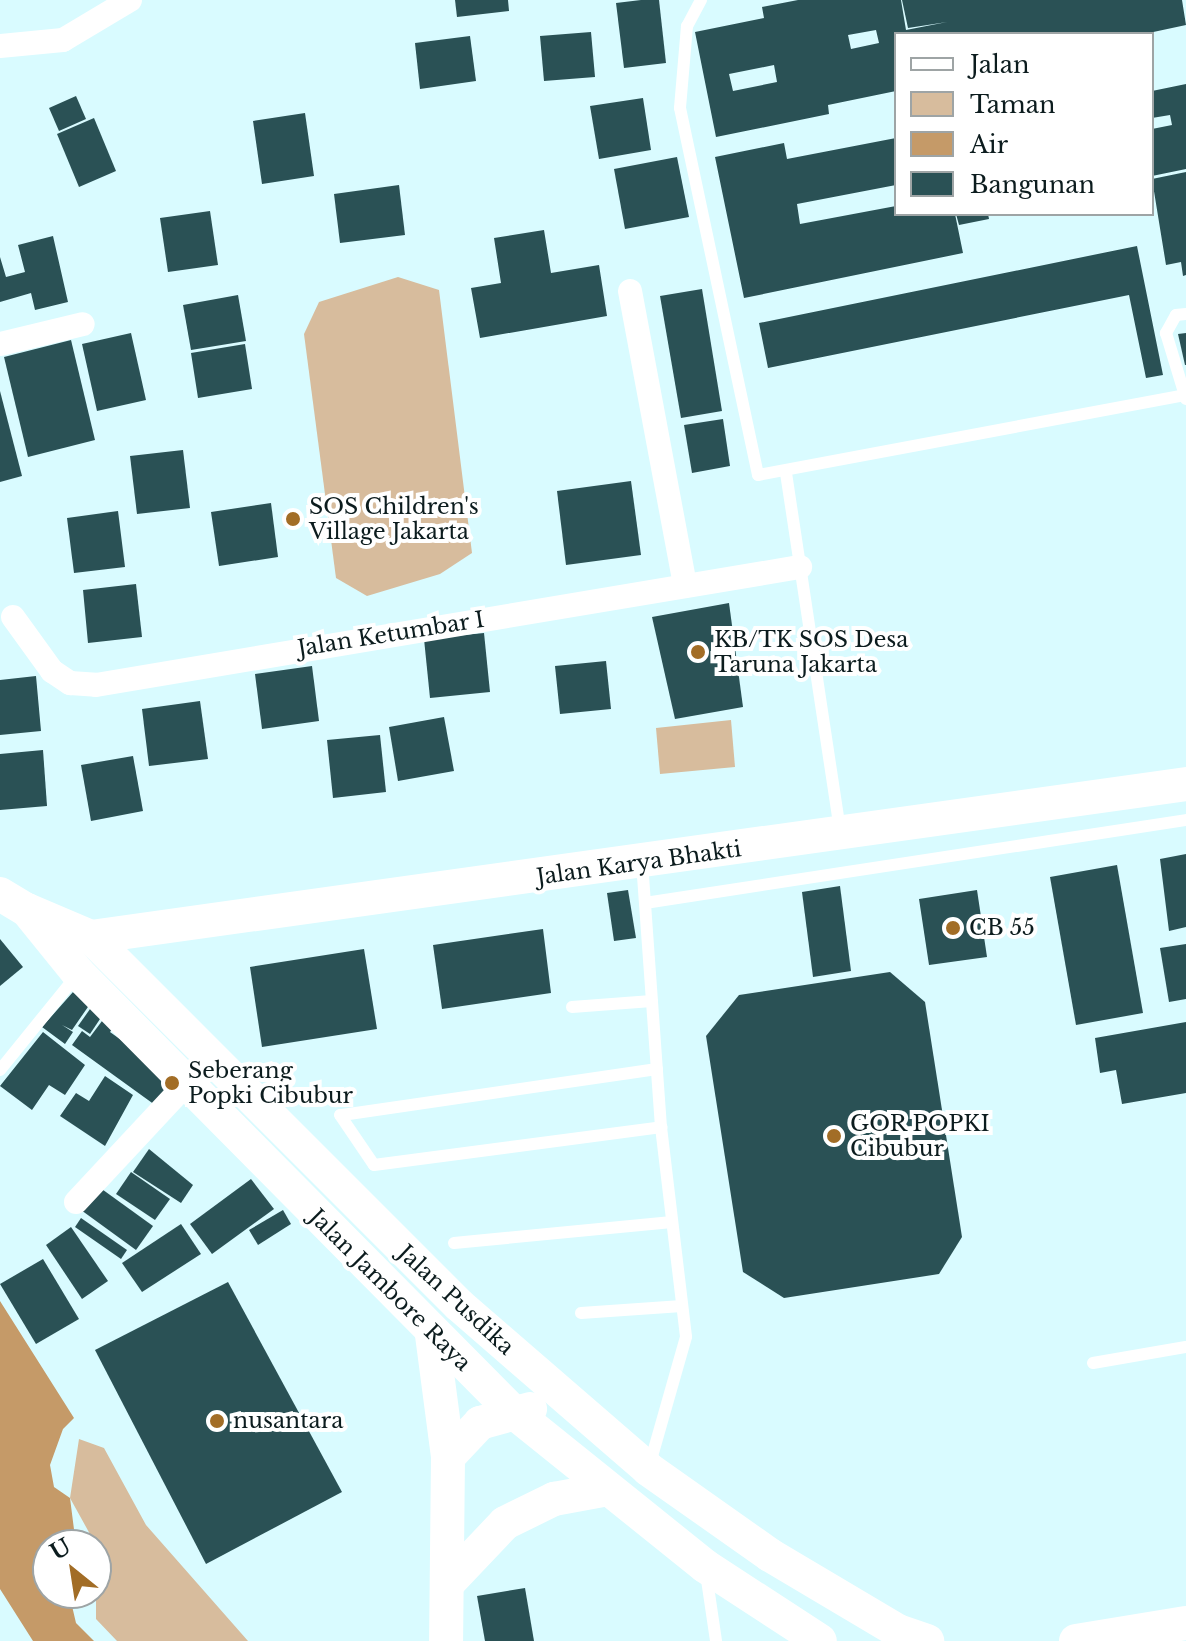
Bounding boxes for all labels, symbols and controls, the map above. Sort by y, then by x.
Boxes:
legend [894,32,1154,216]
text: Jalan [970,50,1030,79]
text: Taman [970,90,1056,119]
text: Air [970,130,1008,159]
text: Bangunan [970,170,1095,199]
place label: SOS Children's Village Jakarta [309,493,479,544]
marker: SOS Children's Village Jakarta [284,510,302,528]
street label: Jalan Ketumbar I [295,606,487,662]
place label: KB/TK SOS Desa Taruna Jakarta [714,626,909,678]
marker: KB/TK SOS Desa Taruna Jakarta [689,643,707,661]
street label: Jalan Karya Bhakti [535,836,743,890]
place label: CB 55 [969,915,1035,941]
marker: CB 55 [944,919,962,937]
place label: Seberang Popki Cibubur [188,1057,353,1108]
marker: Seberang Popki Cibubur [163,1074,181,1092]
place label: GOR POPKI Cibubur [850,1110,990,1162]
marker: GOR POPKI Cibubur [825,1127,843,1145]
street label: Jalan Jambore Raya [304,1204,476,1376]
street label: Jalan Pusdika [393,1240,519,1360]
place label: nusantara [233,1408,343,1434]
marker: nusantara [208,1412,226,1430]
north arrow [32,1529,112,1609]
text: U [46,1533,76,1566]

